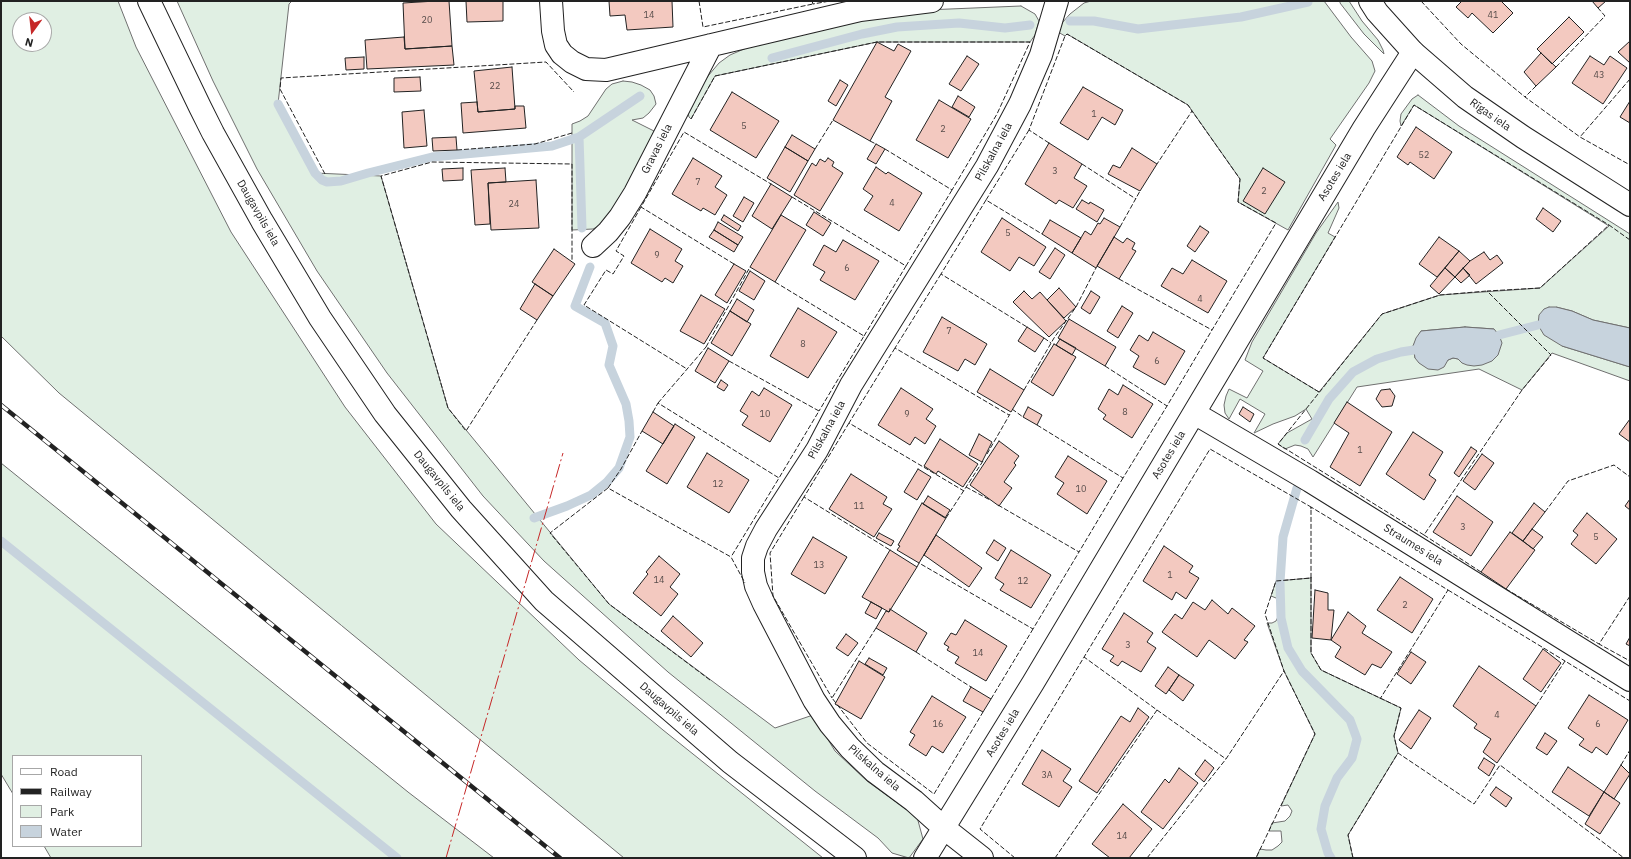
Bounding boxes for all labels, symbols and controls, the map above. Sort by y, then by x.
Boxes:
house number: 14 [644,10,654,20]
house number: 41 [1488,10,1498,20]
north arrow [12,12,52,52]
house number: 20 [422,15,432,25]
text: N [23,35,35,50]
house number: 43 [1594,70,1604,80]
house number: 22 [490,81,500,91]
street label: Rīgas iela [1467,96,1513,134]
house number: 1 [1091,109,1097,119]
street label: Pilskalna iela [973,120,1015,184]
house number: 5 [741,121,747,131]
street label: Gravas iela [639,122,675,176]
house number: 2 [940,124,946,134]
street label: Asotes iela [1315,150,1355,204]
house number: 52 [1419,150,1429,160]
house number: 3 [1052,166,1058,176]
house number: 7 [695,177,701,187]
street label: Daugavpils iela [234,178,282,248]
house number: 2 [1261,186,1267,196]
house number: 4 [889,198,895,208]
house number: 24 [509,199,519,209]
house number: 5 [1005,228,1011,238]
house number: 9 [654,250,660,260]
house number: 6 [844,263,850,273]
house number: 4 [1197,294,1203,304]
house number: 7 [946,326,952,336]
house number: 8 [800,339,806,349]
house number: 6 [1154,356,1160,366]
street label: Pilskalna iela [806,398,848,462]
house number: 8 [1122,407,1128,417]
house number: 10 [760,409,770,419]
house number: 9 [904,409,910,419]
street label: Asotes iela [1149,428,1189,482]
house number: 1 [1357,445,1363,455]
street label: Daugavpils iela [411,448,467,514]
house number: 12 [713,479,723,489]
house number: 10 [1076,484,1086,494]
house number: 11 [854,501,864,511]
street label: Straumes iela [1381,521,1445,569]
house number: 3 [1460,522,1466,532]
house number: 5 [1593,532,1599,542]
house number: 13 [814,560,824,570]
house number: 1 [1167,570,1173,580]
house number: 14 [654,575,664,585]
house number: 12 [1018,576,1028,586]
house number: 2 [1402,600,1408,610]
house number: 3 [1125,640,1131,650]
house number: 14 [973,648,983,658]
street label: Daugavpils iela [637,680,701,738]
street label: Asotes iela [983,706,1023,760]
house number: 4 [1494,710,1500,720]
house number: 16 [933,719,943,729]
house number: 6 [1595,719,1601,729]
street label: Pilskalna iela [845,742,903,794]
legend [12,755,142,847]
text: Road [50,764,78,779]
house number: 3A [1041,770,1053,780]
text: Railway [50,784,92,799]
text: Park [50,804,74,819]
text: Water [50,824,82,839]
house number: 14 [1117,831,1127,841]

